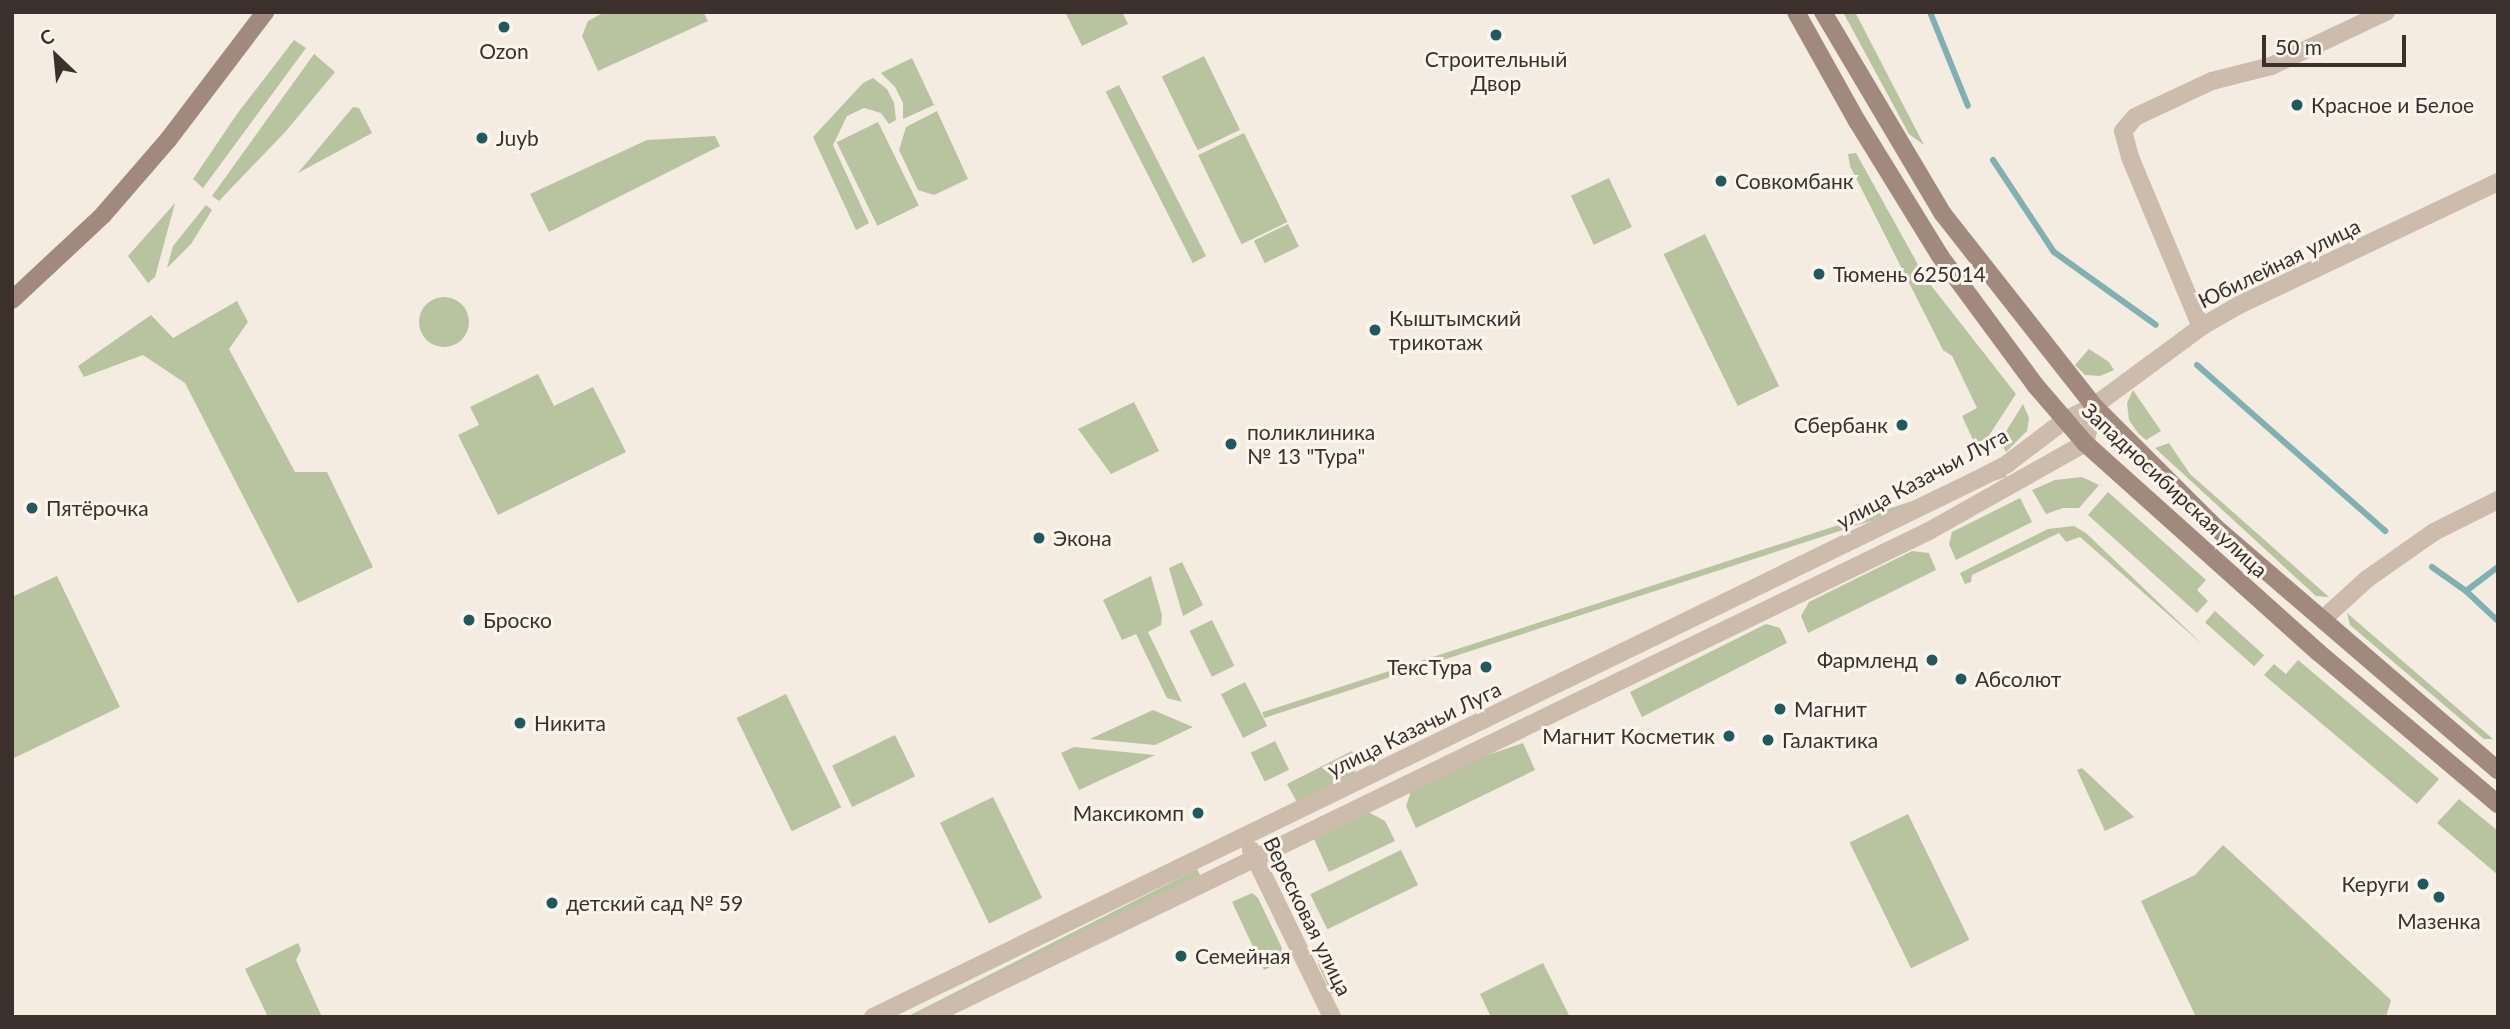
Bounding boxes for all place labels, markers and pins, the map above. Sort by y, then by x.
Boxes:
marker: Ozon [496,19,512,35]
marker: Строительный Двор [1488,27,1504,43]
place label: Ozon [479,38,529,64]
place label: Строительный Двор [1425,46,1567,96]
place label: Красное и Белое [2311,92,2474,118]
marker: Красное и Белое [2289,97,2305,113]
place label: Juyb [496,125,539,151]
marker: Juyb [474,130,490,146]
place label: Совкомбанк [1735,168,1854,194]
marker: Совкомбанк [1713,173,1729,189]
place label: Тюмень 625014 [1833,261,1986,287]
marker: Тюмень 625014 [1811,266,1827,282]
place label: Кыштымский трикотаж [1389,305,1521,355]
marker: Кыштымский трикотаж [1367,322,1383,338]
place label: Сбербанк [1794,412,1888,438]
marker: Сбербанк [1894,417,1910,433]
place label: поликлиника № 13 "Тура" [1247,419,1375,469]
marker: поликлиника № 13 "Тура" [1221,434,1241,454]
place label: Пятёрочка [46,495,149,521]
marker: Пятёрочка [24,500,40,516]
place label: Экона [1053,525,1112,551]
marker: Экона [1031,530,1047,546]
place label: Броско [483,607,552,633]
marker: Броско [461,612,477,628]
place label: Фармленд [1817,647,1918,673]
marker: Фармленд [1924,652,1940,668]
place label: ТексТура [1387,654,1472,680]
marker: ТексТура [1478,659,1494,675]
place label: Абсолют [1975,666,2061,692]
marker: Абсолют [1953,671,1969,687]
place label: Магнит [1794,696,1867,722]
marker: Магнит [1772,701,1788,717]
place label: Никита [534,710,606,736]
marker: Никита [512,715,528,731]
place label: Магнит Косметик [1542,723,1715,749]
place label: Галактика [1782,727,1878,753]
marker: Магнит Косметик [1721,728,1737,744]
marker: Галактика [1760,732,1776,748]
place label: Максикомп [1073,800,1184,826]
marker: Максикомп [1190,805,1206,821]
place label: Керуги [2342,871,2409,897]
marker: Керуги [2415,876,2431,892]
marker: Мазенка [2431,889,2447,905]
place label: детский сад № 59 [566,890,743,916]
marker: детский сад № 59 [544,895,560,911]
place label: Мазенка [2397,908,2481,934]
place label: Семейная [1195,943,1291,969]
marker: Семейная [1173,948,1189,964]

